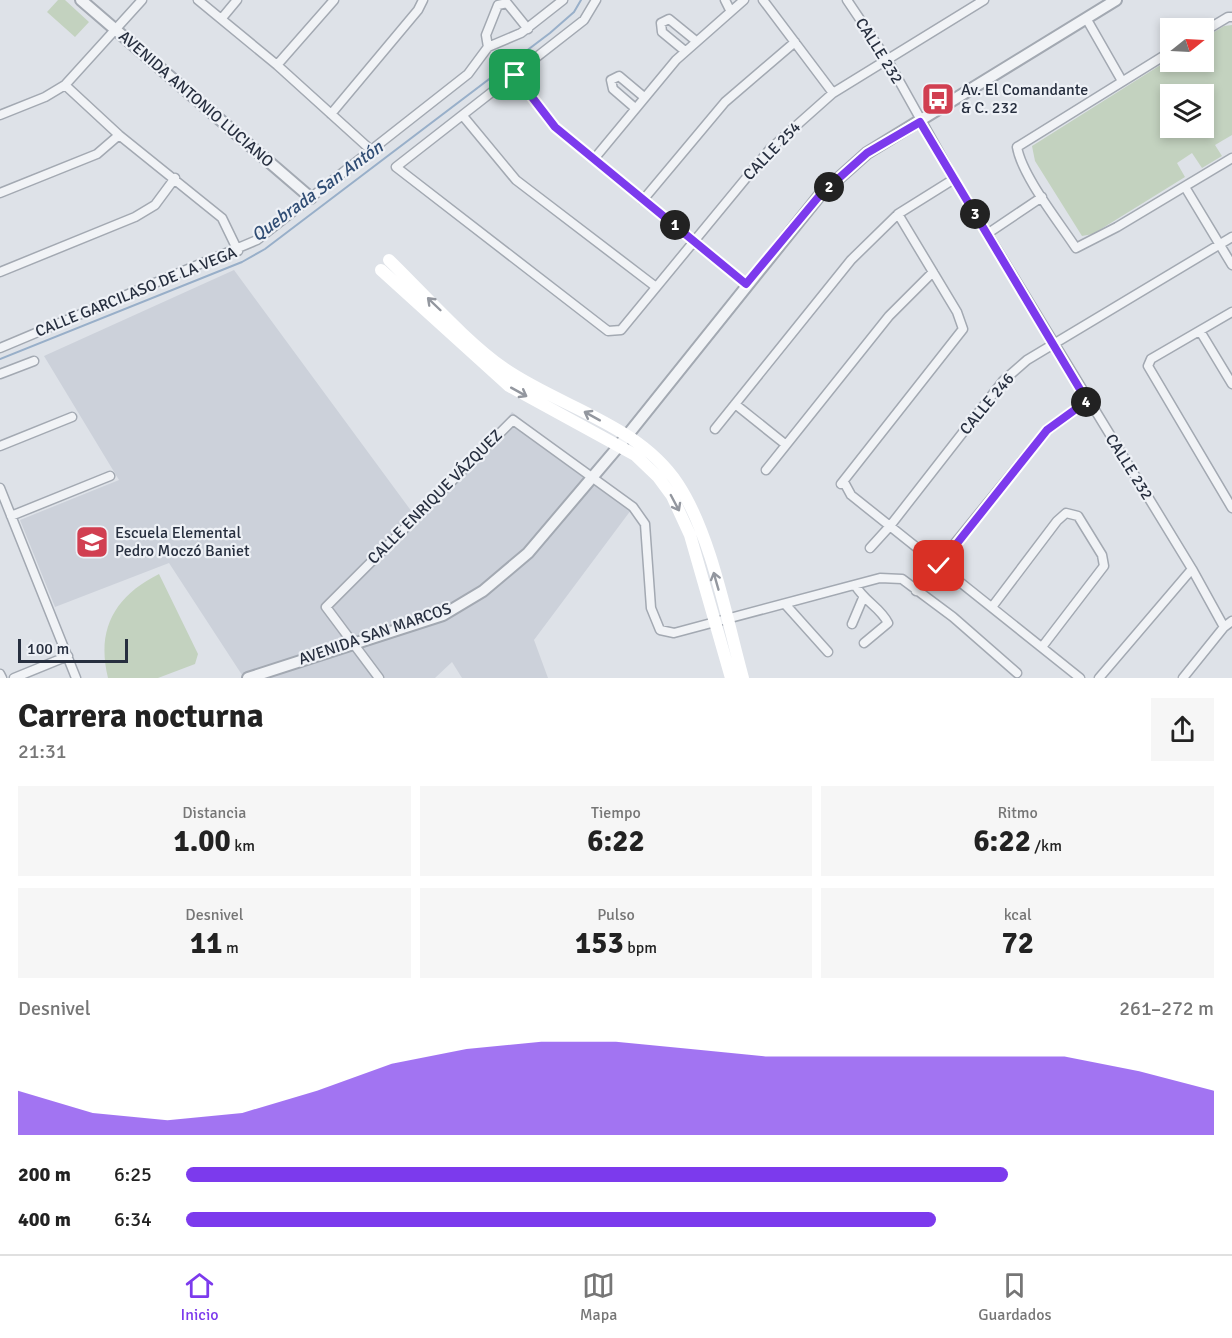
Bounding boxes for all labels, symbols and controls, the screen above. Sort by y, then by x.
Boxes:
street label: CALLE 232 [851,14,907,88]
north arrow [1160,18,1214,72]
map controls [1160,18,1214,138]
street label: AVENIDA ANTONIO LUCIANO [115,26,277,172]
pin [489,49,540,100]
icon: arrive [498,58,531,91]
place label: Av. El Comandante & C. 232 [961,80,1088,118]
bus stop icon: Av. El Comandante & C. 232 [920,81,956,117]
button: layers [1160,84,1214,138]
street label: CALLE 254 [739,117,805,185]
water label: Quebrada San Antón [247,135,388,246]
pin: 2 [814,172,844,202]
text: 2 [825,177,833,197]
pin: 3 [960,199,990,229]
text: 3 [971,204,979,224]
pin: 1 [660,210,690,240]
text: 1 [671,215,679,235]
street label: CALLE GARCILASO DE LA VEGA [32,242,240,342]
one-way arrow [427,296,442,311]
street label: CALLE 246 [955,369,1019,439]
one-way arrow [510,386,527,398]
pin: 4 [1071,387,1101,417]
text: 4 [1082,392,1090,412]
one-way arrow [583,410,601,421]
street label: CALLE ENRIQUE VÁZQUEZ [363,425,507,569]
street label: CALLE 232 [1101,430,1157,504]
one-way arrow [670,494,681,512]
place label: Escuela Elemental Pedro Moczó Baniet [115,523,250,561]
school or university icon: Escuela Elemental Pedro Moczó Baniet [74,524,110,560]
pin [913,540,964,591]
icon: check [922,549,955,582]
one-way arrow [710,572,721,591]
street label: AVENIDA SAN MARCOS [296,598,454,670]
scale bar [18,636,128,664]
text: 100 m [27,639,69,659]
text: Carrera nocturna [18,696,264,737]
button: share [1151,698,1214,761]
text: 21:31 [18,739,67,764]
text: Distancia [182,803,246,823]
text: Tiempo [591,803,641,823]
text: Ritmo [997,803,1038,823]
text: 1.00 [174,823,231,860]
text: 6:22 [587,823,645,860]
text: 6:22 [973,823,1031,860]
text: km [231,836,255,856]
text: /km [1031,836,1062,856]
text: Desnivel [185,905,243,925]
text: Pulso [597,905,635,925]
text: kcal [1004,905,1032,925]
text: 11 [190,925,222,962]
text: 153 [575,925,624,962]
text: 72 [1001,925,1034,962]
text: m [222,938,239,958]
text: bpm [624,938,657,958]
text: Desnivel [18,996,91,1021]
text: 261–272 m [1119,996,1214,1021]
text: 200 m [18,1162,71,1187]
text: 6:25 [114,1162,152,1187]
text: 400 m [18,1207,71,1232]
text: 6:34 [114,1207,152,1232]
tab: Inicio [181,1269,219,1325]
tab: Mapa [580,1269,617,1325]
tab: Guardados [978,1269,1051,1325]

